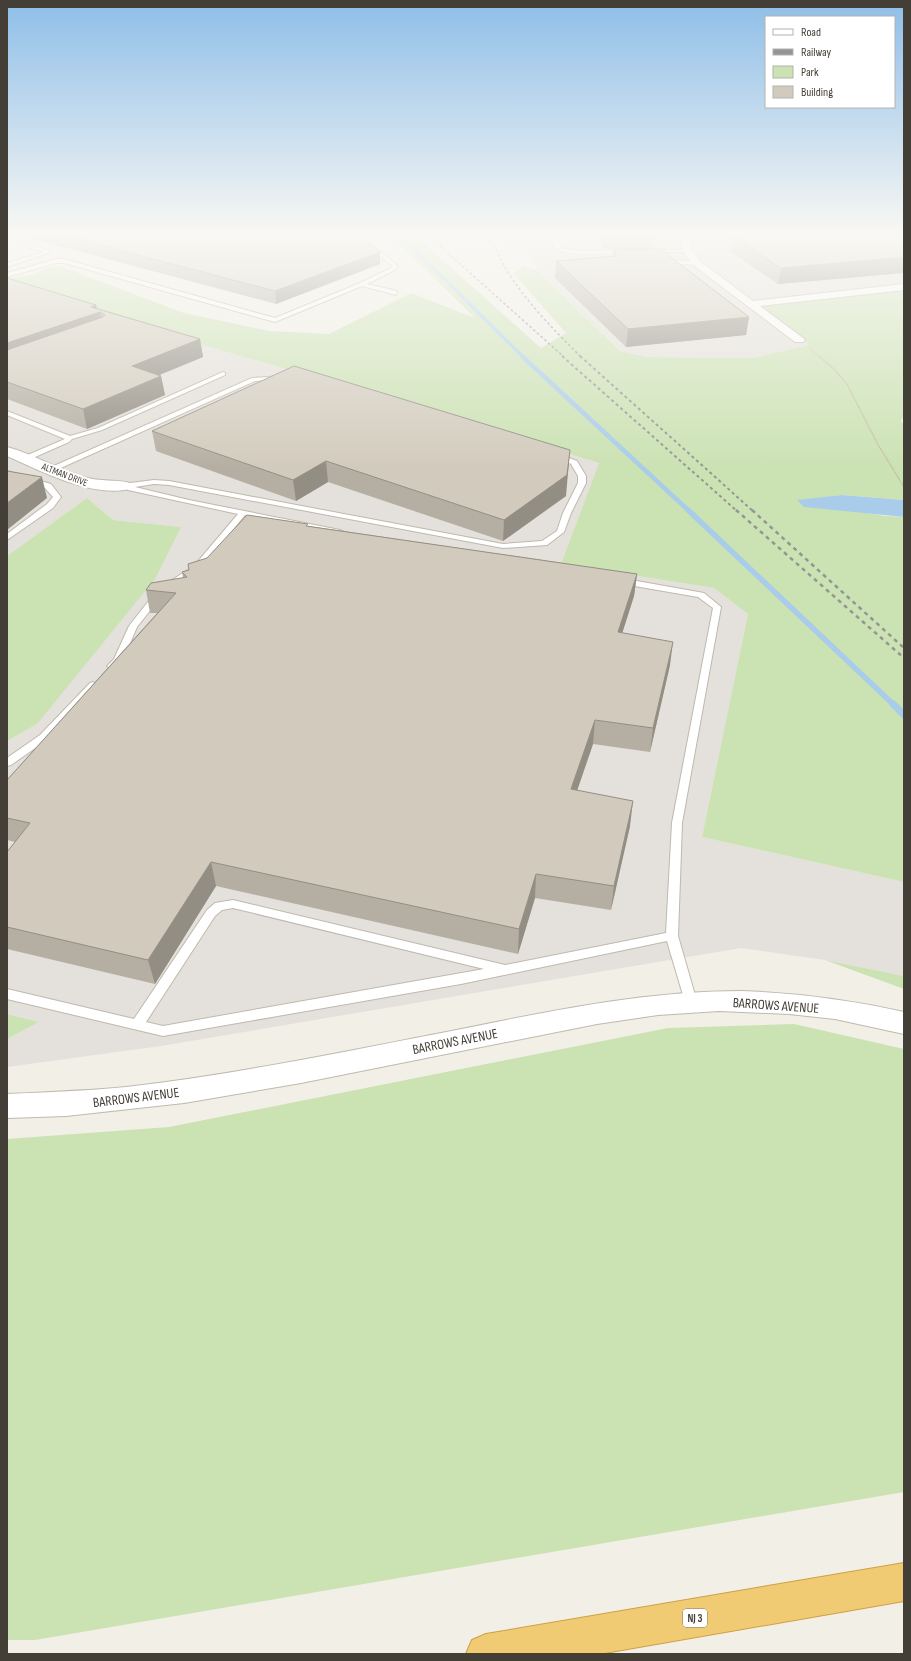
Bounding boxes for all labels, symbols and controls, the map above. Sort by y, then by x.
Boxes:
legend [765,16,895,108]
text: Road [801,25,821,40]
text: Railway [801,45,832,60]
text: Park [801,65,819,80]
text: Building [801,85,833,100]
street label: ALTMAN DRIVE [39,460,89,489]
street label: BARROWS AVENUE [732,994,820,1017]
street label: BARROWS AVENUE [411,1025,499,1058]
street label: BARROWS AVENUE [92,1084,180,1111]
road number: NJ 3 [683,1609,707,1627]

